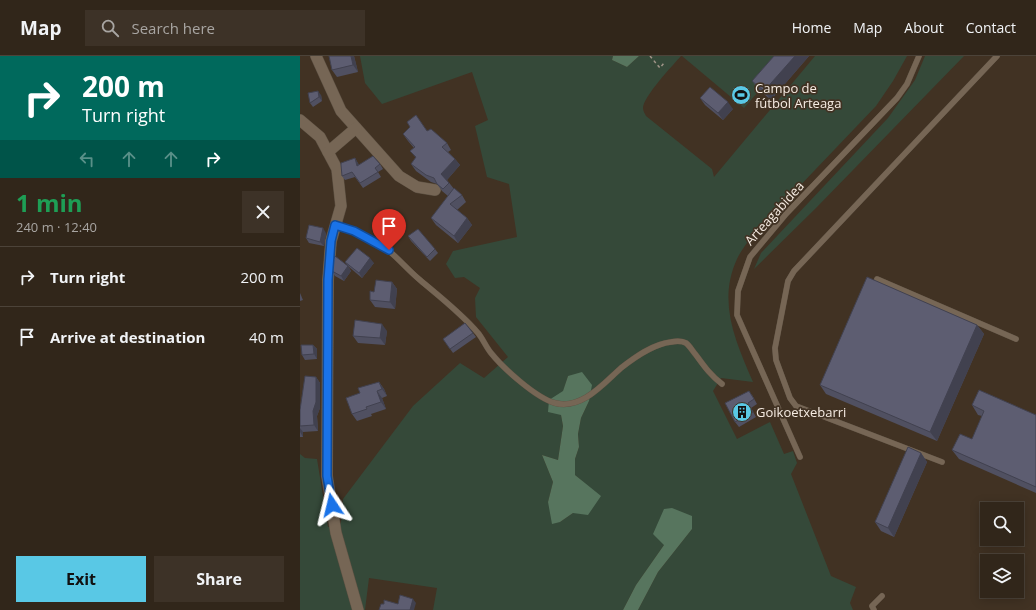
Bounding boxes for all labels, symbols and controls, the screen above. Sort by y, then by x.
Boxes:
search box [85,10,365,46]
text: Map [20,15,61,41]
icon: search [99,17,121,39]
text: Search here [131,18,215,38]
text: Home [792,18,831,37]
text: Map [853,18,882,37]
text: About [904,18,944,37]
text: Contact [966,18,1016,37]
text: 200 m [82,67,165,105]
icon: right [16,72,68,124]
place label: Campo de fútbol Arteaga [755,79,841,112]
sports icon: Campo de fútbol Arteaga [730,84,752,106]
text: Turn right [82,103,165,127]
icon: left [76,148,98,170]
icon: ahead [118,148,140,170]
icon: ahead [160,148,182,170]
icon: right [202,148,224,170]
street label: Arteagabidea [740,177,808,249]
text: 1 min [16,186,83,219]
button: close [242,191,284,233]
pin [372,209,406,250]
icon: arrive [378,215,400,237]
text: 240 m · 12:40 [16,218,97,236]
icon: right [16,266,38,288]
text: Turn right [50,267,125,287]
text: 200 m [240,267,284,287]
icon: arrive [16,326,38,348]
text: Arrive at destination [50,327,205,347]
text: 40 m [249,327,284,347]
building icon: Goikoetxebarri [731,401,753,423]
place label: Goikoetxebarri [756,403,846,421]
position arrow [311,484,353,526]
map controls [980,502,1024,598]
button: search [980,502,1024,546]
button: layers [980,554,1024,598]
button: Exit [16,556,146,602]
button: Share [154,556,284,602]

